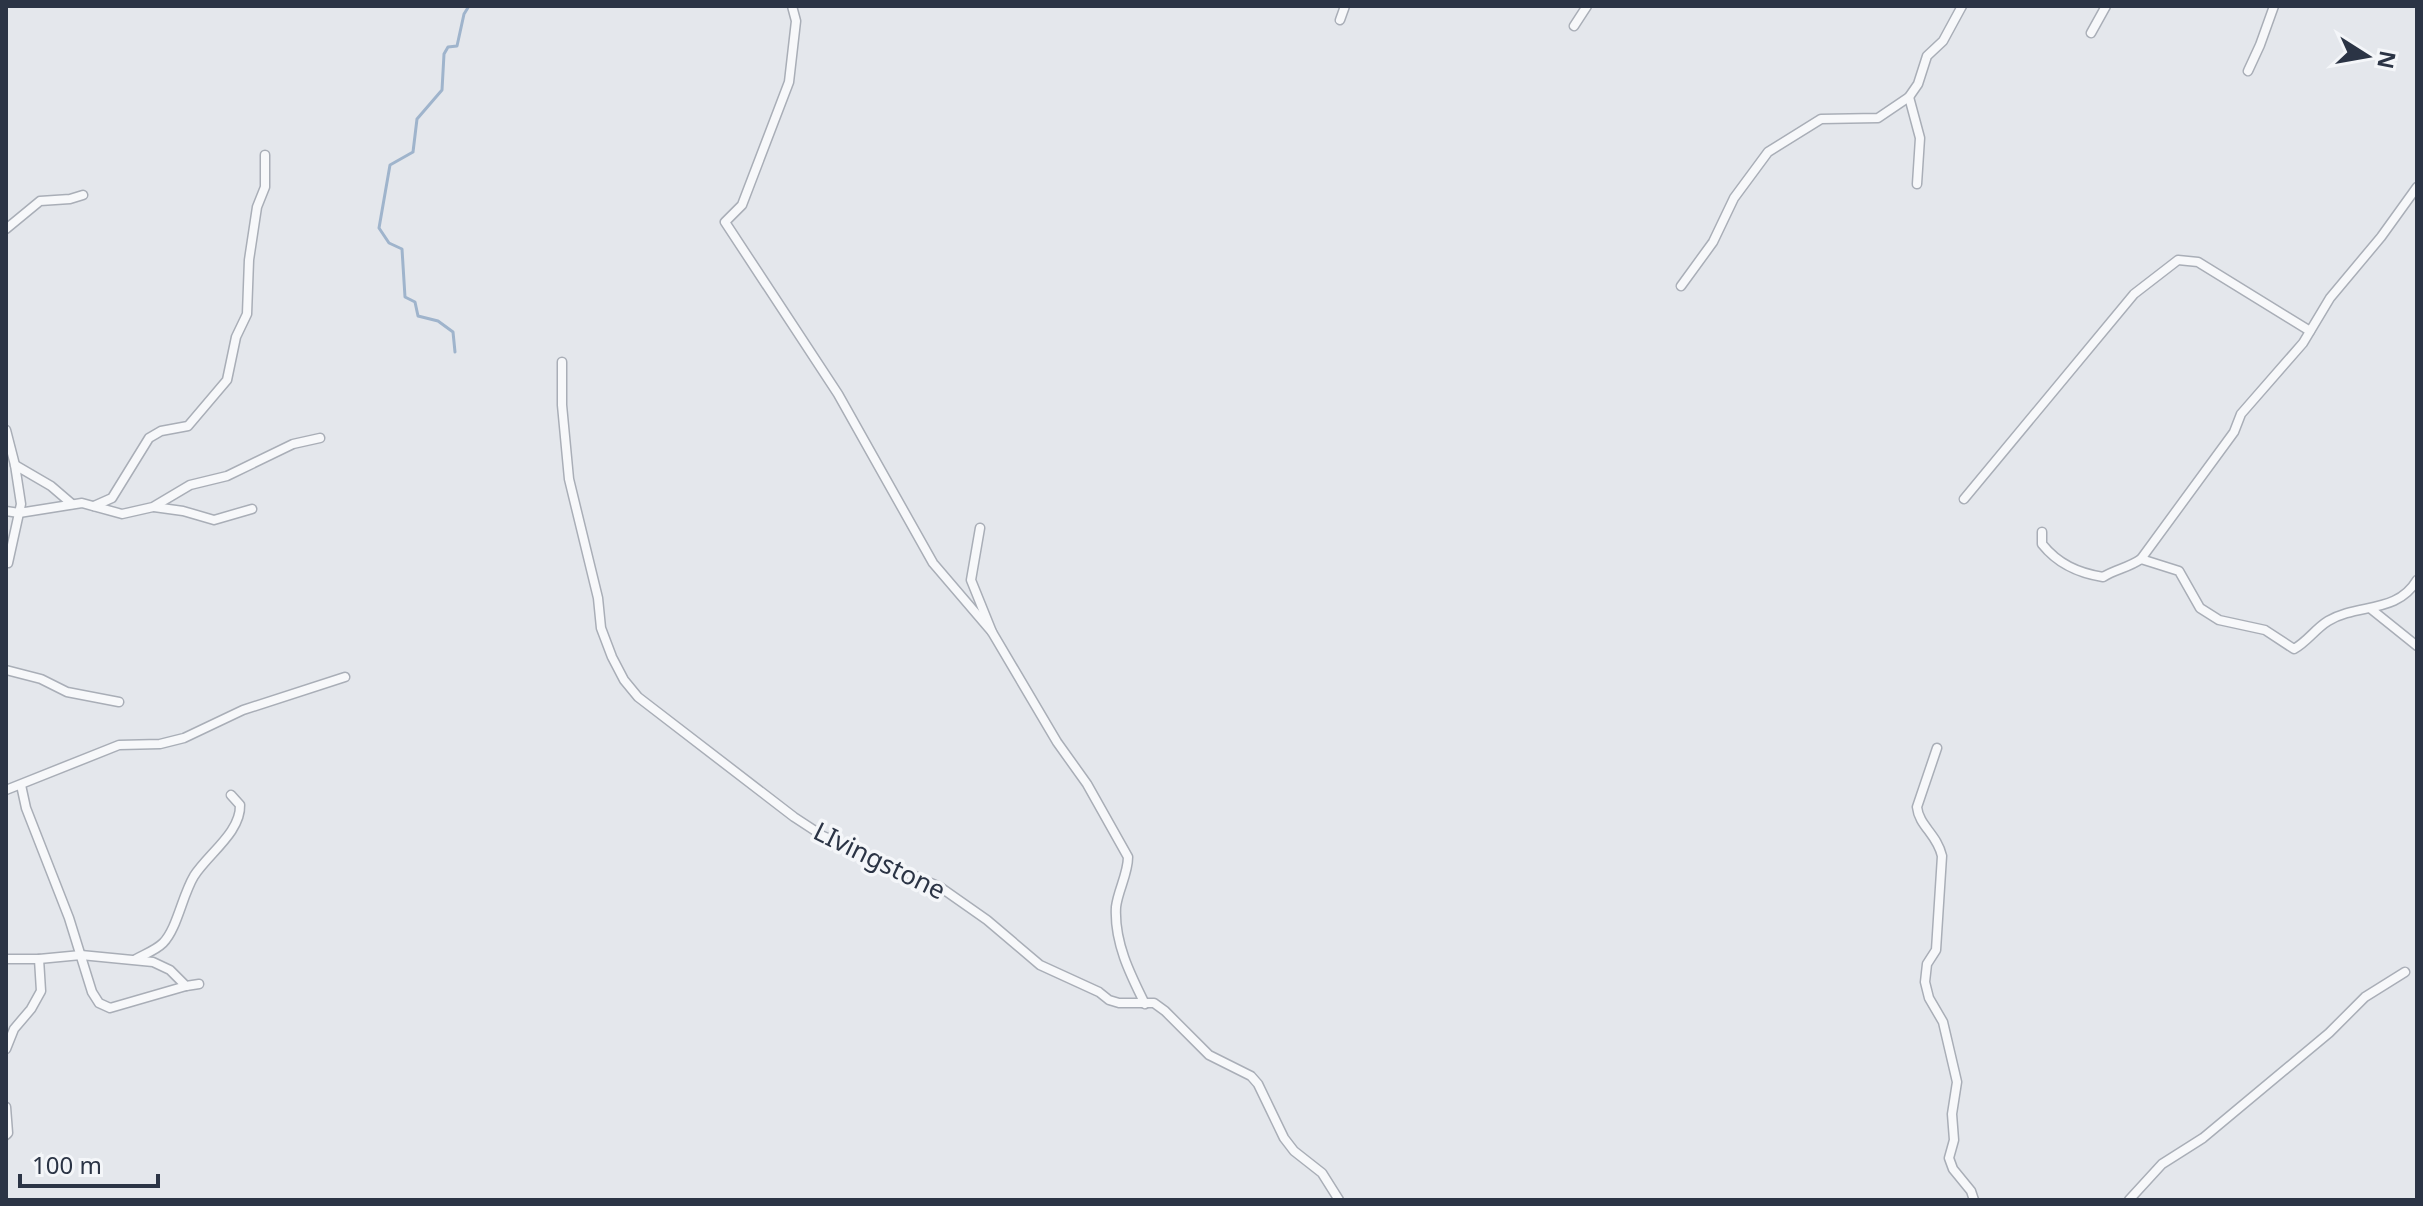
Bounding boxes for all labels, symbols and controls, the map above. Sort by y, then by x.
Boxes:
north arrow [2327,16,2407,96]
text: N [2371,48,2404,72]
street label: LIvingstone [808,813,952,907]
scale bar [20,1138,158,1188]
text: 100 m [32,1148,102,1181]

